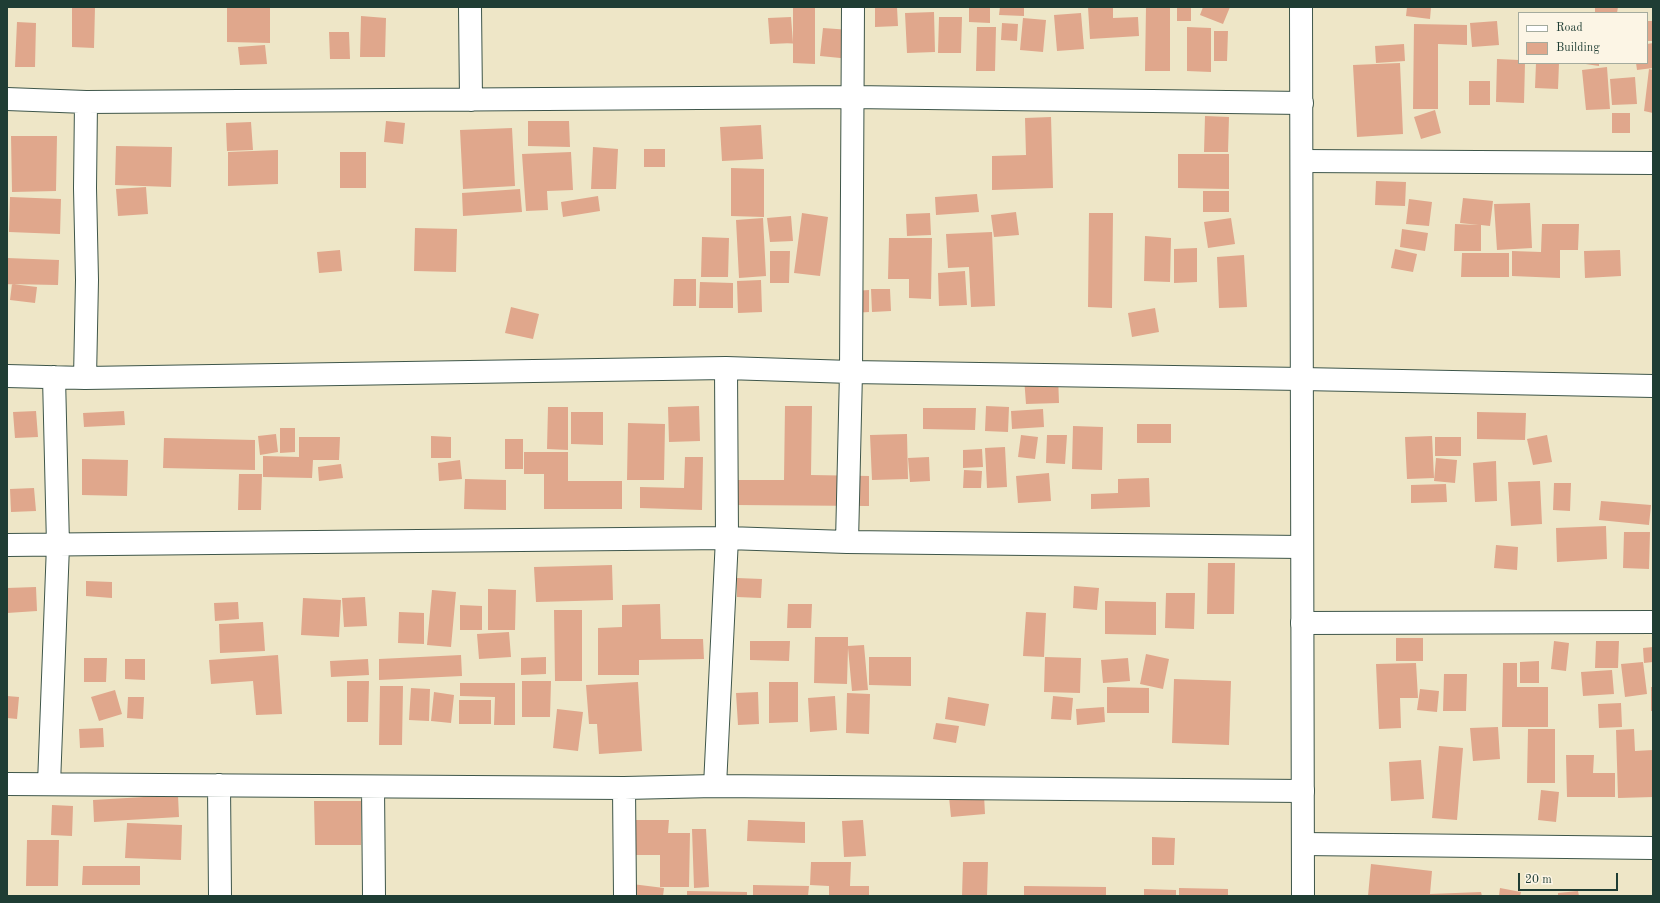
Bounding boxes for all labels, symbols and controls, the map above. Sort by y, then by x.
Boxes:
legend [1518,12,1648,64]
text: Road [1556,22,1583,34]
text: Building [1556,42,1600,54]
scale bar [1520,865,1620,891]
text: 20 m [1525,874,1552,886]

